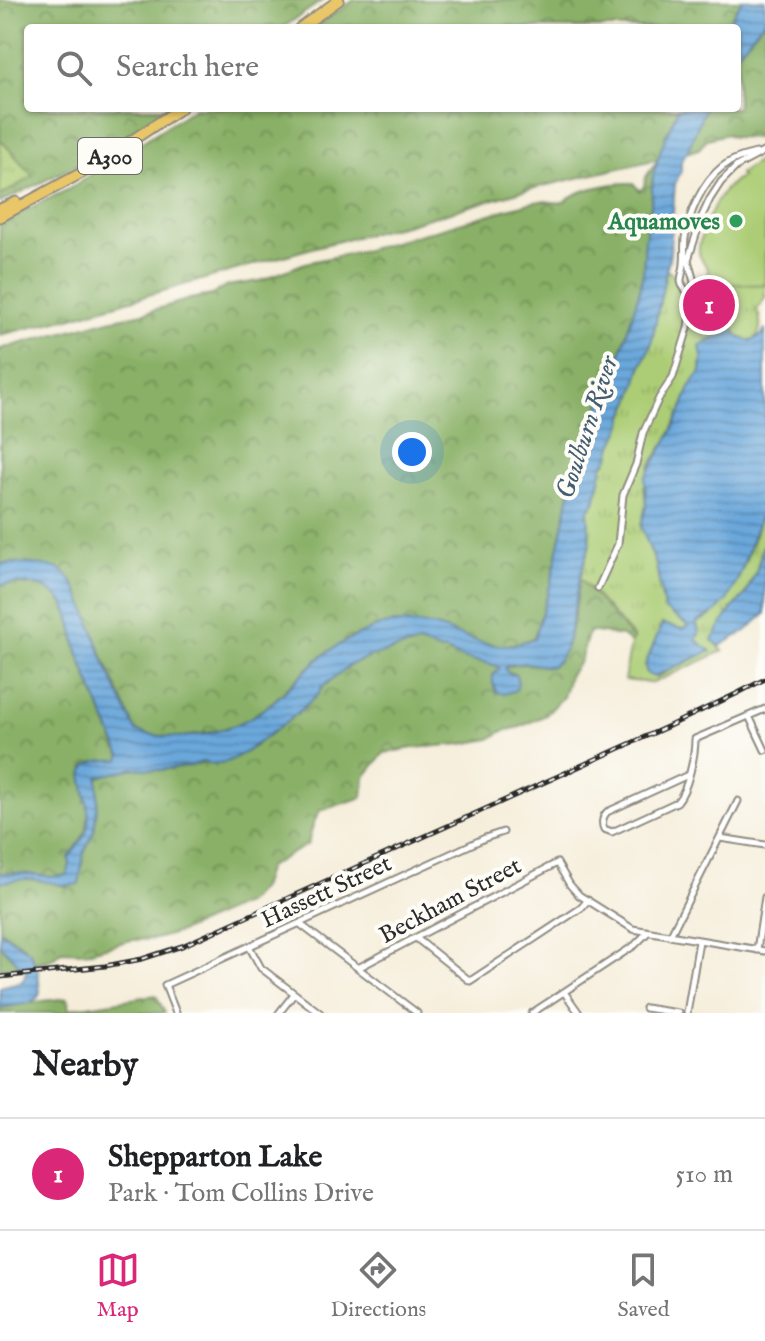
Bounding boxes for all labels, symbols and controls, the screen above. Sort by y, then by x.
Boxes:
search box [24,24,741,112]
icon: search [52,46,96,90]
text: Search here [116,49,259,87]
road number: A300 [78,138,142,174]
place label: Aquamoves [607,207,721,238]
marker: Aquamoves [727,212,745,230]
pin: 1 [683,275,735,335]
water label: Goulburn River [549,351,626,503]
your location [392,432,432,472]
street label: Hassett Street [257,849,397,936]
street label: Beckham Street [374,851,527,952]
text: Nearby [32,1044,138,1087]
text: Shepparton Lake [108,1139,322,1177]
text: 1 [53,1158,63,1191]
text: 510 m [675,1158,733,1191]
text: Park · Tom Collins Drive [108,1177,374,1210]
tab: Map [96,1248,140,1324]
tab: Directions [331,1248,426,1324]
tab: Saved [617,1248,669,1324]

